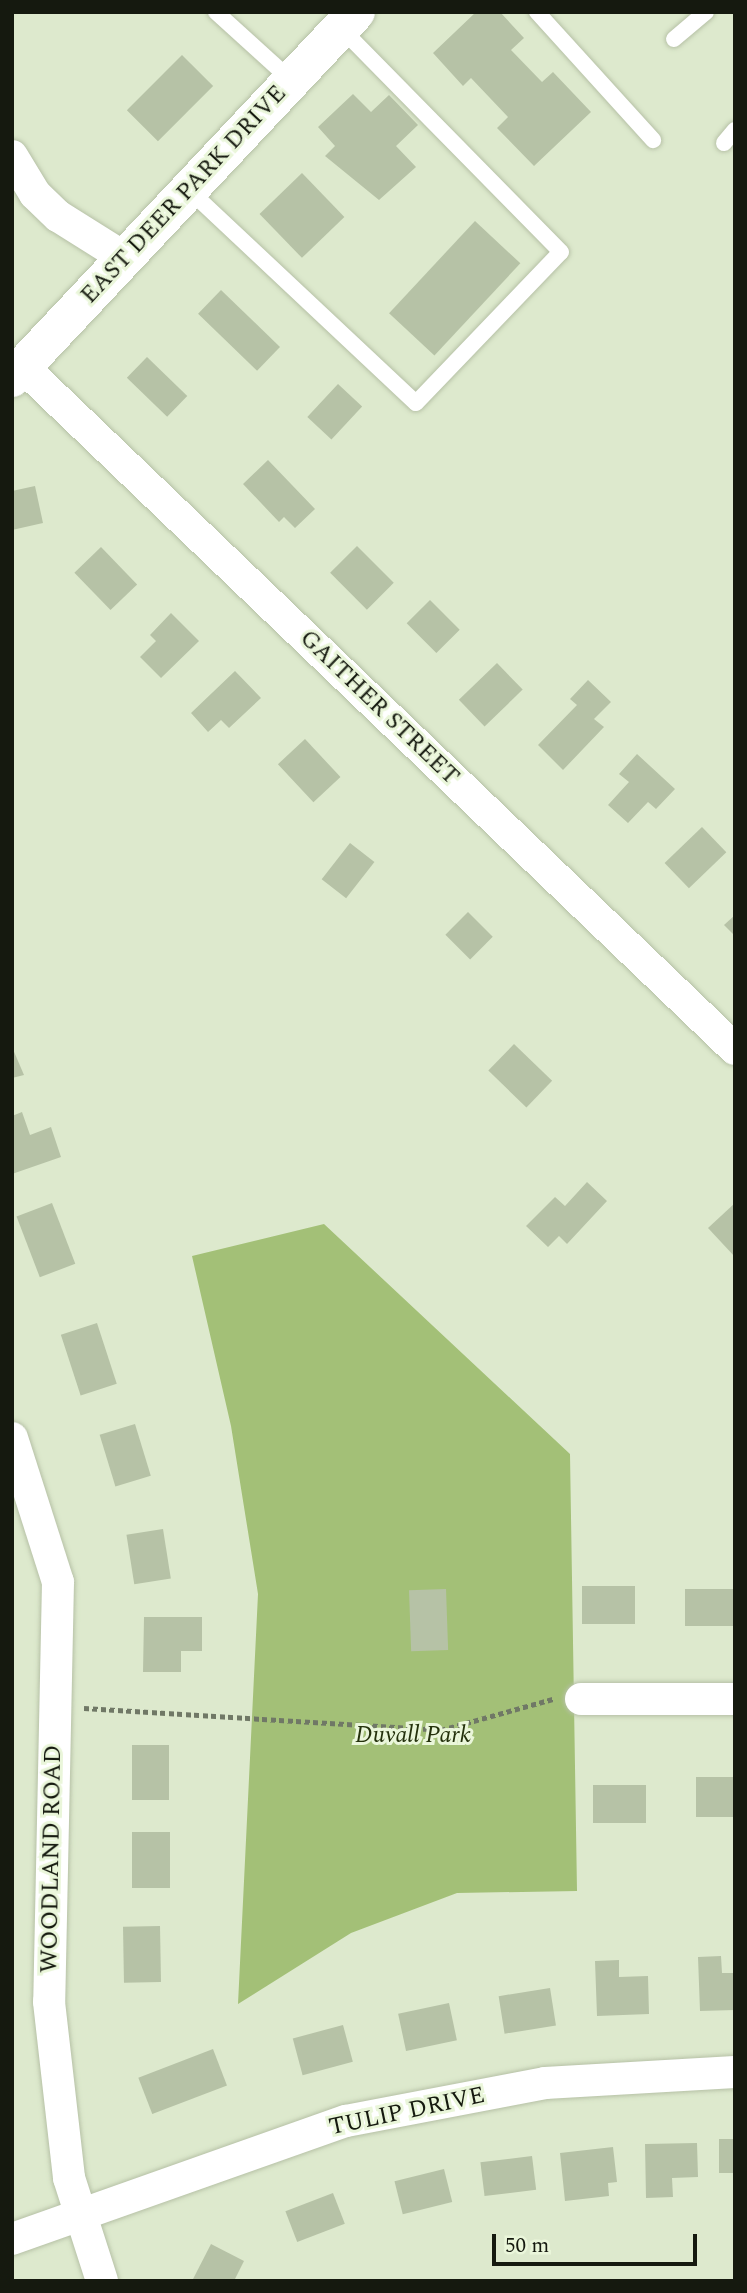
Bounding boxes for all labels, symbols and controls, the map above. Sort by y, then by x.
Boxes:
street label: EAST DEER PARK DRIVE [75,80,293,310]
street label: GAITHER STREET [293,624,465,792]
park label: Duvall Park [355,1722,471,1750]
street label: WOODLAND ROAD [36,1745,68,1973]
street label: TULIP DRIVE [327,2081,487,2143]
scale bar [495,2220,700,2264]
text: 50 m [505,2230,549,2262]

